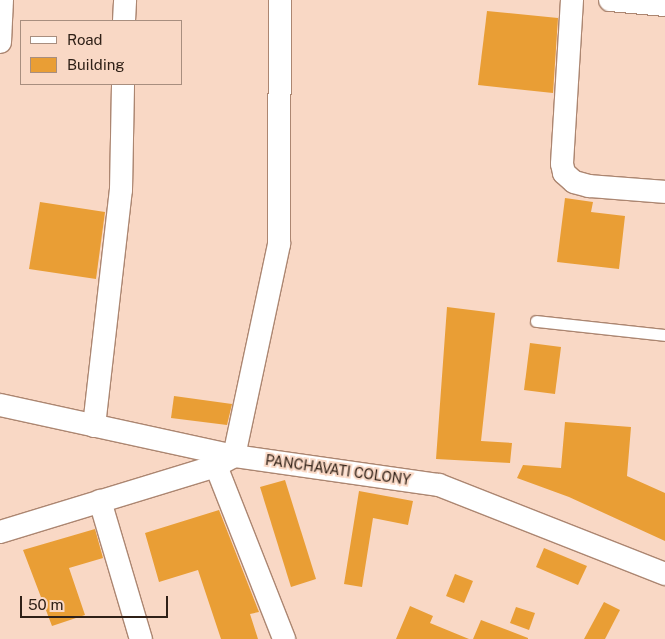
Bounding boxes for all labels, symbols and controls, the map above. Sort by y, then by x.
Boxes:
legend [20,20,182,85]
text: Road [67,31,103,48]
text: Building [67,56,125,73]
street label: PANCHAVATI COLONY [264,451,412,489]
scale bar [22,586,170,618]
text: 50 m [28,596,63,613]

